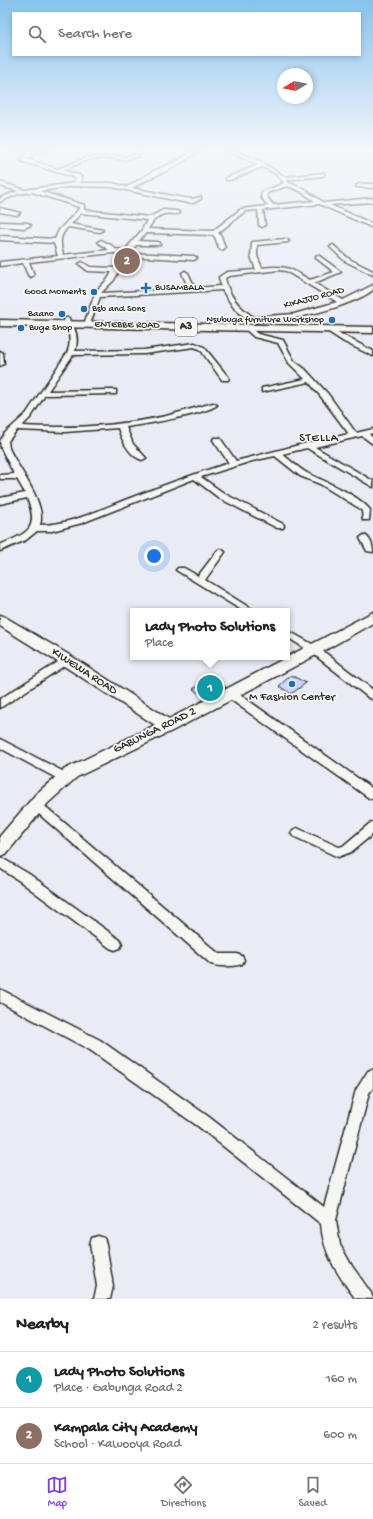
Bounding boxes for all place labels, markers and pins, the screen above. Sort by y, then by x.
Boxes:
pin: 2 [114,246,140,276]
marker: BUSAMBALA [140,282,152,294]
place label: BUSAMBALA [154,282,205,294]
place label: Good Moments [24,286,86,298]
marker: Good Moments [89,287,99,297]
place label: Bsb and Sons [91,303,146,315]
marker: Bsb and Sons [79,304,89,314]
place label: Baano [27,308,54,320]
marker: Baano [57,309,67,319]
place label: Nsubuga furniture Workshop [207,314,324,326]
marker: Nsubuga furniture Workshop [327,315,337,325]
place label: Buge Shop [28,322,72,334]
marker: Buge Shop [16,323,26,333]
pin: 1 [197,673,223,703]
marker: M Fashion Center [287,679,297,689]
place label: M Fashion Center [249,691,337,705]

